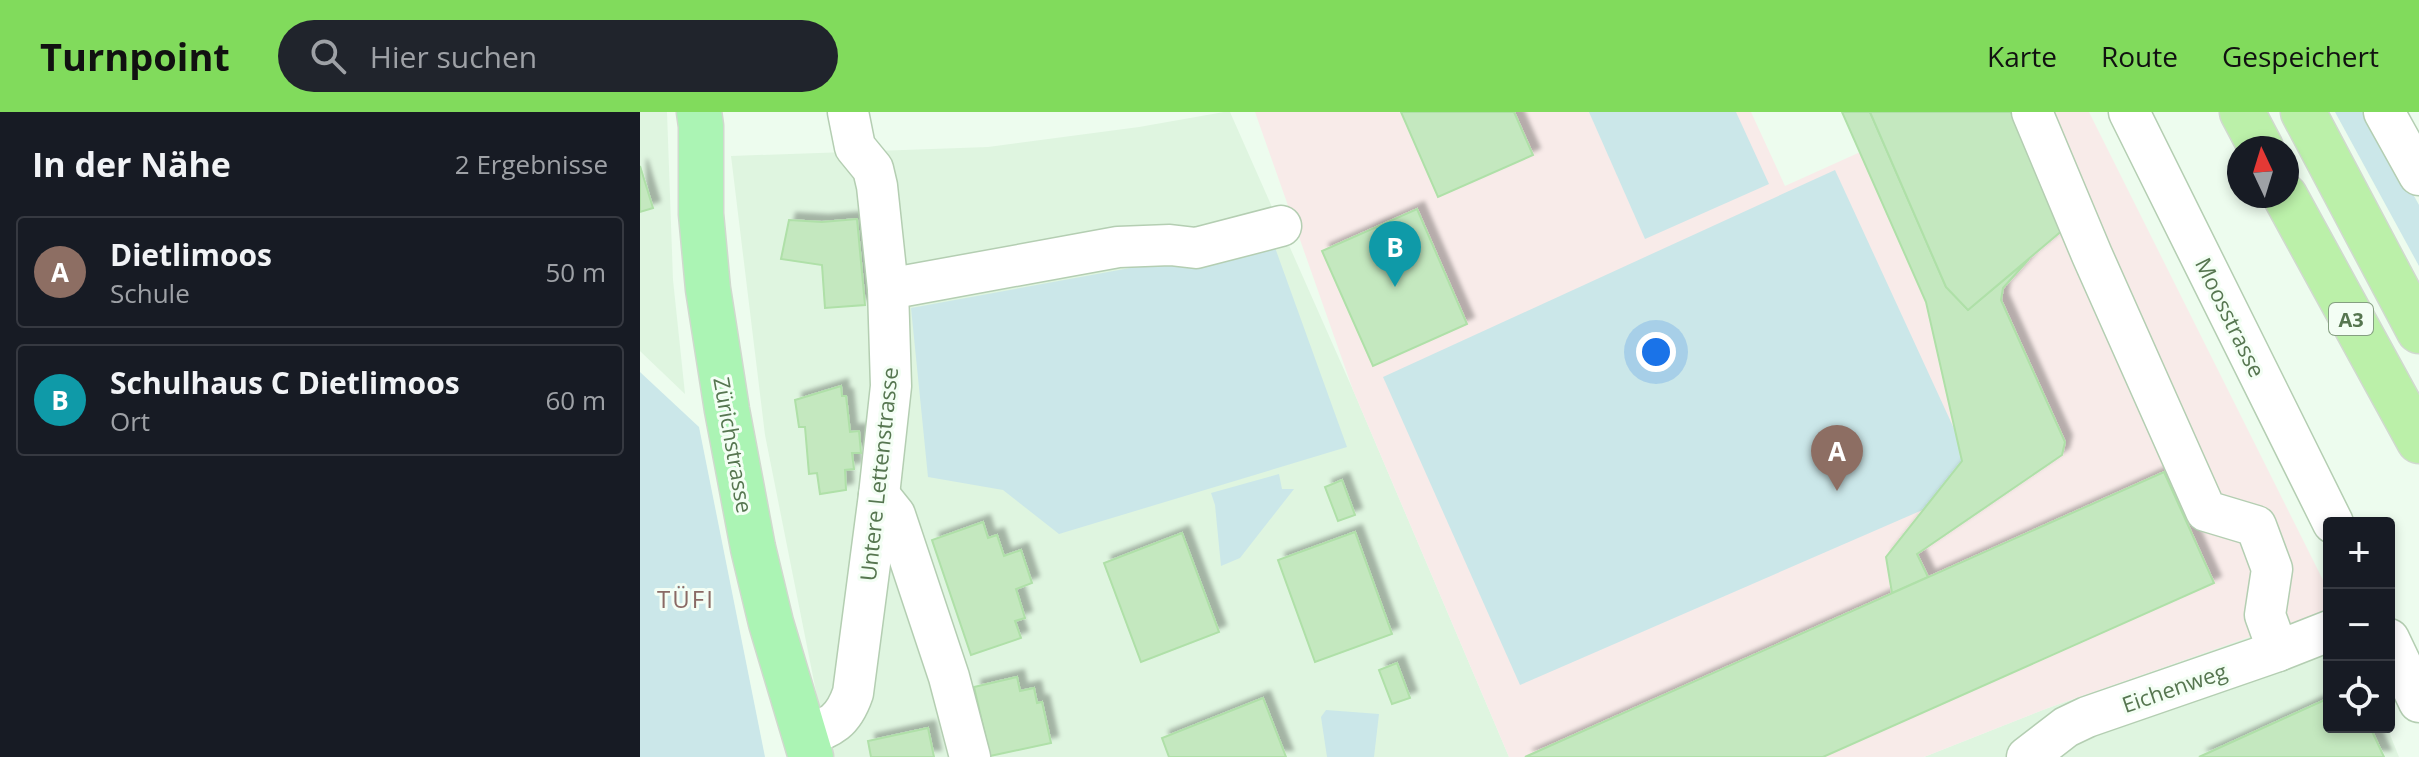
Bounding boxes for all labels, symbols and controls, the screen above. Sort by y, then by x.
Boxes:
search box [278,20,838,92]
text: Turnpoint [40,30,230,82]
icon: search [306,34,350,78]
text: Hier suchen [370,36,537,77]
text: Karte [1987,37,2057,75]
text: Route [2101,37,2178,75]
text: Gespeichert [2222,37,2379,75]
north arrow [2227,136,2299,208]
text: In der Nähe [32,141,231,187]
text: 2 Ergebnisse [455,146,608,182]
pin: B [1369,221,1421,287]
text: Dietlimoos [110,234,272,275]
street label: Moosstrasse [2189,252,2273,382]
text: A [51,254,69,290]
text: 50 m [545,254,606,290]
text: Schule [110,275,190,311]
road number: A3 [2329,303,2373,335]
your location [1636,332,1676,372]
text: Schulhaus C Dietlimoos [110,362,460,403]
street label: Untere Lettenstrasse [852,366,904,582]
street label: Zürichstrasse [707,375,761,515]
text: B [51,382,69,418]
text: 60 m [545,382,606,418]
text: Ort [110,403,150,439]
pin: A [1811,425,1863,491]
map controls [2323,517,2395,733]
button: + [2323,517,2395,589]
district label: TÜFI [657,582,715,615]
button: − [2323,589,2395,661]
street label: Eichenweg [2118,655,2230,719]
button: locate [2323,661,2395,733]

